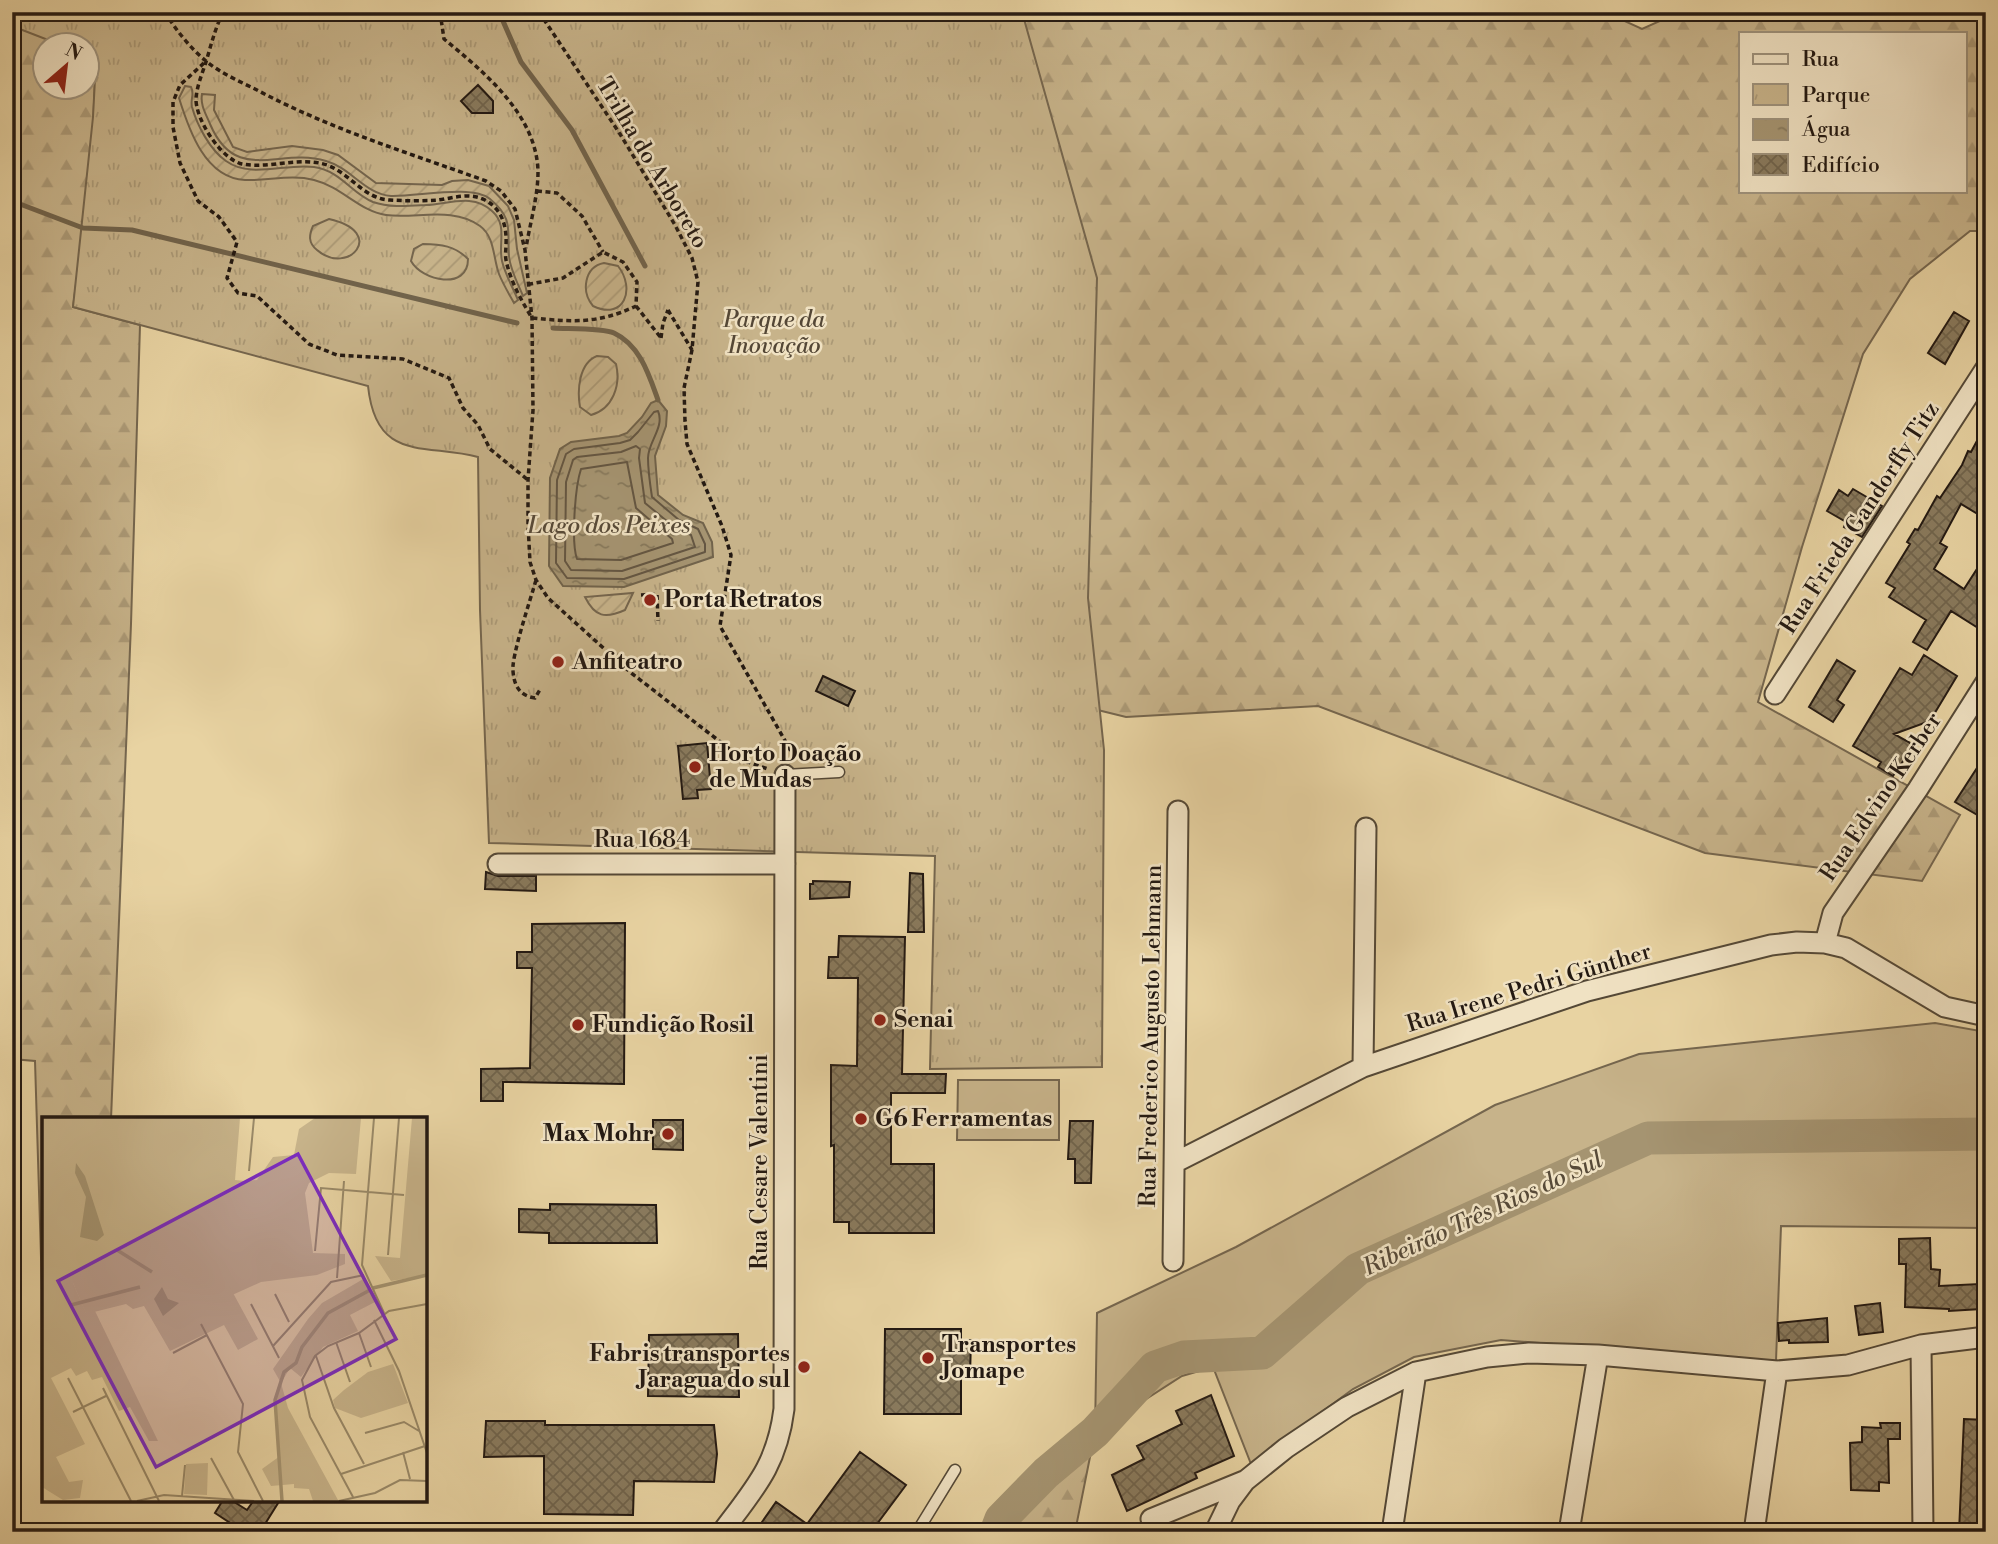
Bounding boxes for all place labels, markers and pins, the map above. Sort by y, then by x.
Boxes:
place label: Porta Retratos [664,586,822,614]
marker: Porta Retratos [642,592,658,608]
place label: Anfiteatro [571,648,683,676]
marker: Anfiteatro [550,654,566,670]
place label: Horto Doação de Mudas [709,740,862,794]
marker: Horto Doação de Mudas [687,759,703,775]
place label: Senai [894,1006,953,1034]
place label: Fundição Rosil [592,1011,754,1039]
marker: Senai [872,1012,888,1028]
marker: Fundição Rosil [570,1017,586,1033]
place label: G6 Ferramentas [875,1105,1052,1133]
marker: G6 Ferramentas [853,1111,869,1127]
place label: Max Mohr [543,1120,654,1148]
marker: Max Mohr [660,1126,676,1142]
place label: Transportes Jomape [939,1331,1076,1385]
place label: Fabris transportes Jaragua do sul [589,1340,790,1394]
marker: Transportes Jomape [920,1350,936,1366]
marker: Fabris transportes Jaragua do sul [796,1359,812,1375]

